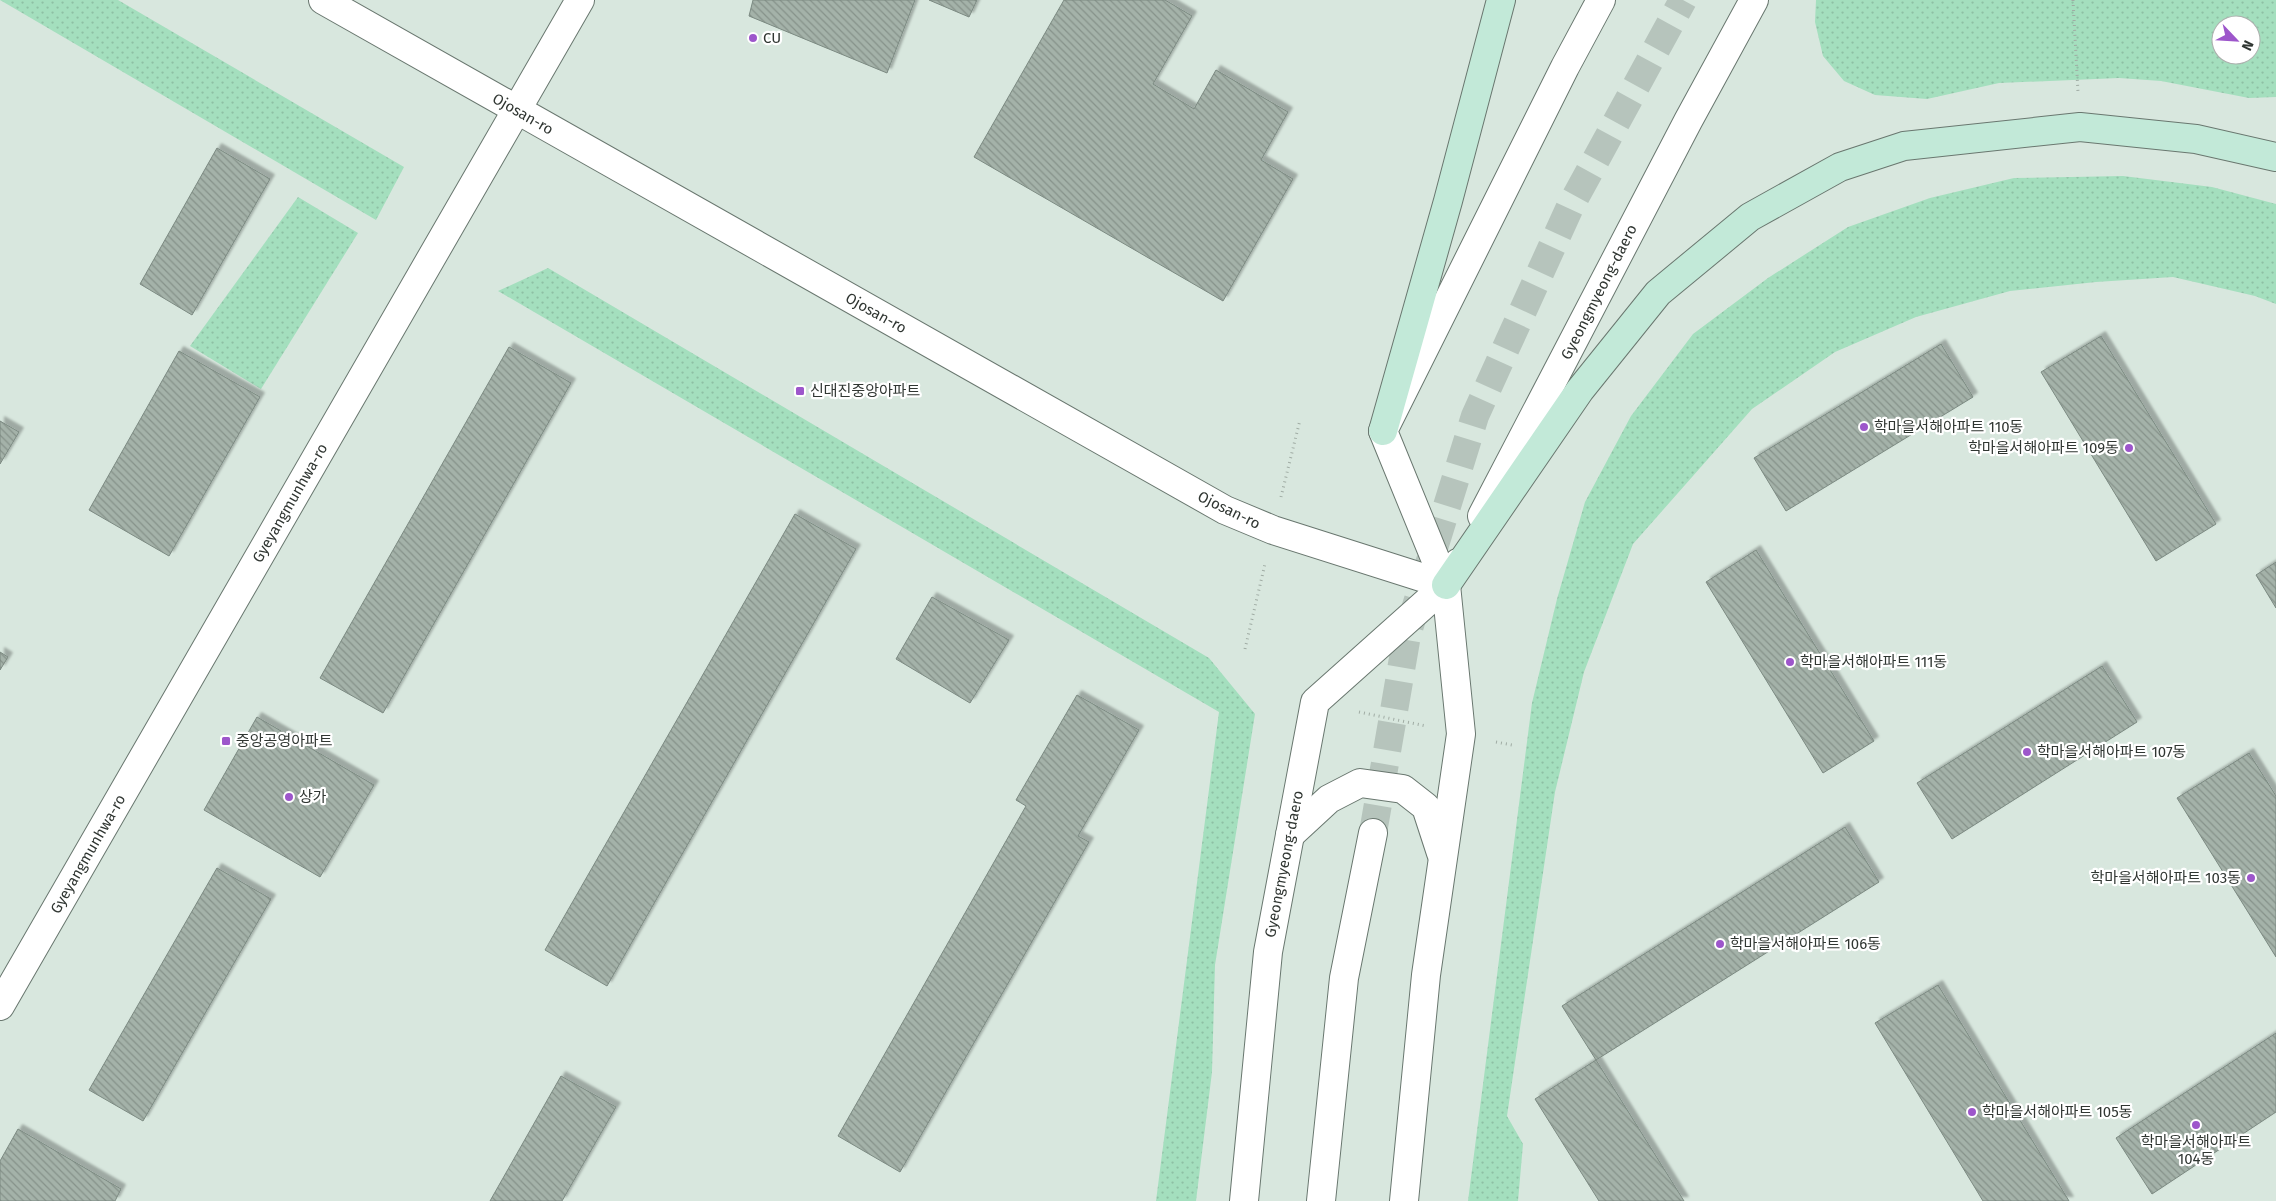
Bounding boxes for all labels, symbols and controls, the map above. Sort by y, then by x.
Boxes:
north arrow [2211,15,2261,65]
place label: CU [763,29,781,47]
marker: CU [747,32,759,44]
text: N [2238,37,2257,53]
street label: Ojosan-ro [489,89,557,139]
street label: Gyeongmyeong-daero [1557,221,1641,363]
street label: Ojosan-ro [842,289,910,337]
place label: 신대진중앙아파트 [810,382,921,400]
marker: 신대진중앙아파트 [794,385,806,397]
place label: 학마을서해아파트 110동 [1874,418,2023,436]
marker: 학마을서해아파트 110동 [1858,421,1870,433]
place label: 학마을서해아파트 109동 [1968,439,2119,457]
street label: Gyeyangmunhwa-ro [249,440,331,566]
marker: 학마을서해아파트 109동 [2123,442,2135,454]
street label: Ojosan-ro [1195,487,1263,533]
place label: 학마을서해아파트 111동 [1800,653,1947,671]
marker: 학마을서해아파트 111동 [1784,656,1796,668]
place label: 중앙공영아파트 [236,732,333,750]
marker: 중앙공영아파트 [220,735,232,747]
place label: 학마을서해아파트 107동 [2037,743,2186,761]
marker: 학마을서해아파트 107동 [2021,746,2033,758]
place label: 상가 [299,788,327,806]
street label: Gyeongmyeong-daero [1261,789,1307,939]
street label: Gyeyangmunhwa-ro [47,791,129,917]
marker: 상가 [283,791,295,803]
place label: 학마을서해아파트 103동 [2091,869,2241,887]
marker: 학마을서해아파트 103동 [2245,872,2257,884]
place label: 학마을서해아파트 106동 [1730,935,1881,953]
marker: 학마을서해아파트 106동 [1714,938,1726,950]
place label: 학마을서해아파트 105동 [1982,1103,2133,1121]
marker: 학마을서해아파트 105동 [1966,1106,1978,1118]
marker: 학마을서해아파트 104동 [2190,1119,2202,1131]
place label: 학마을서해아파트 104동 [2141,1133,2251,1168]

